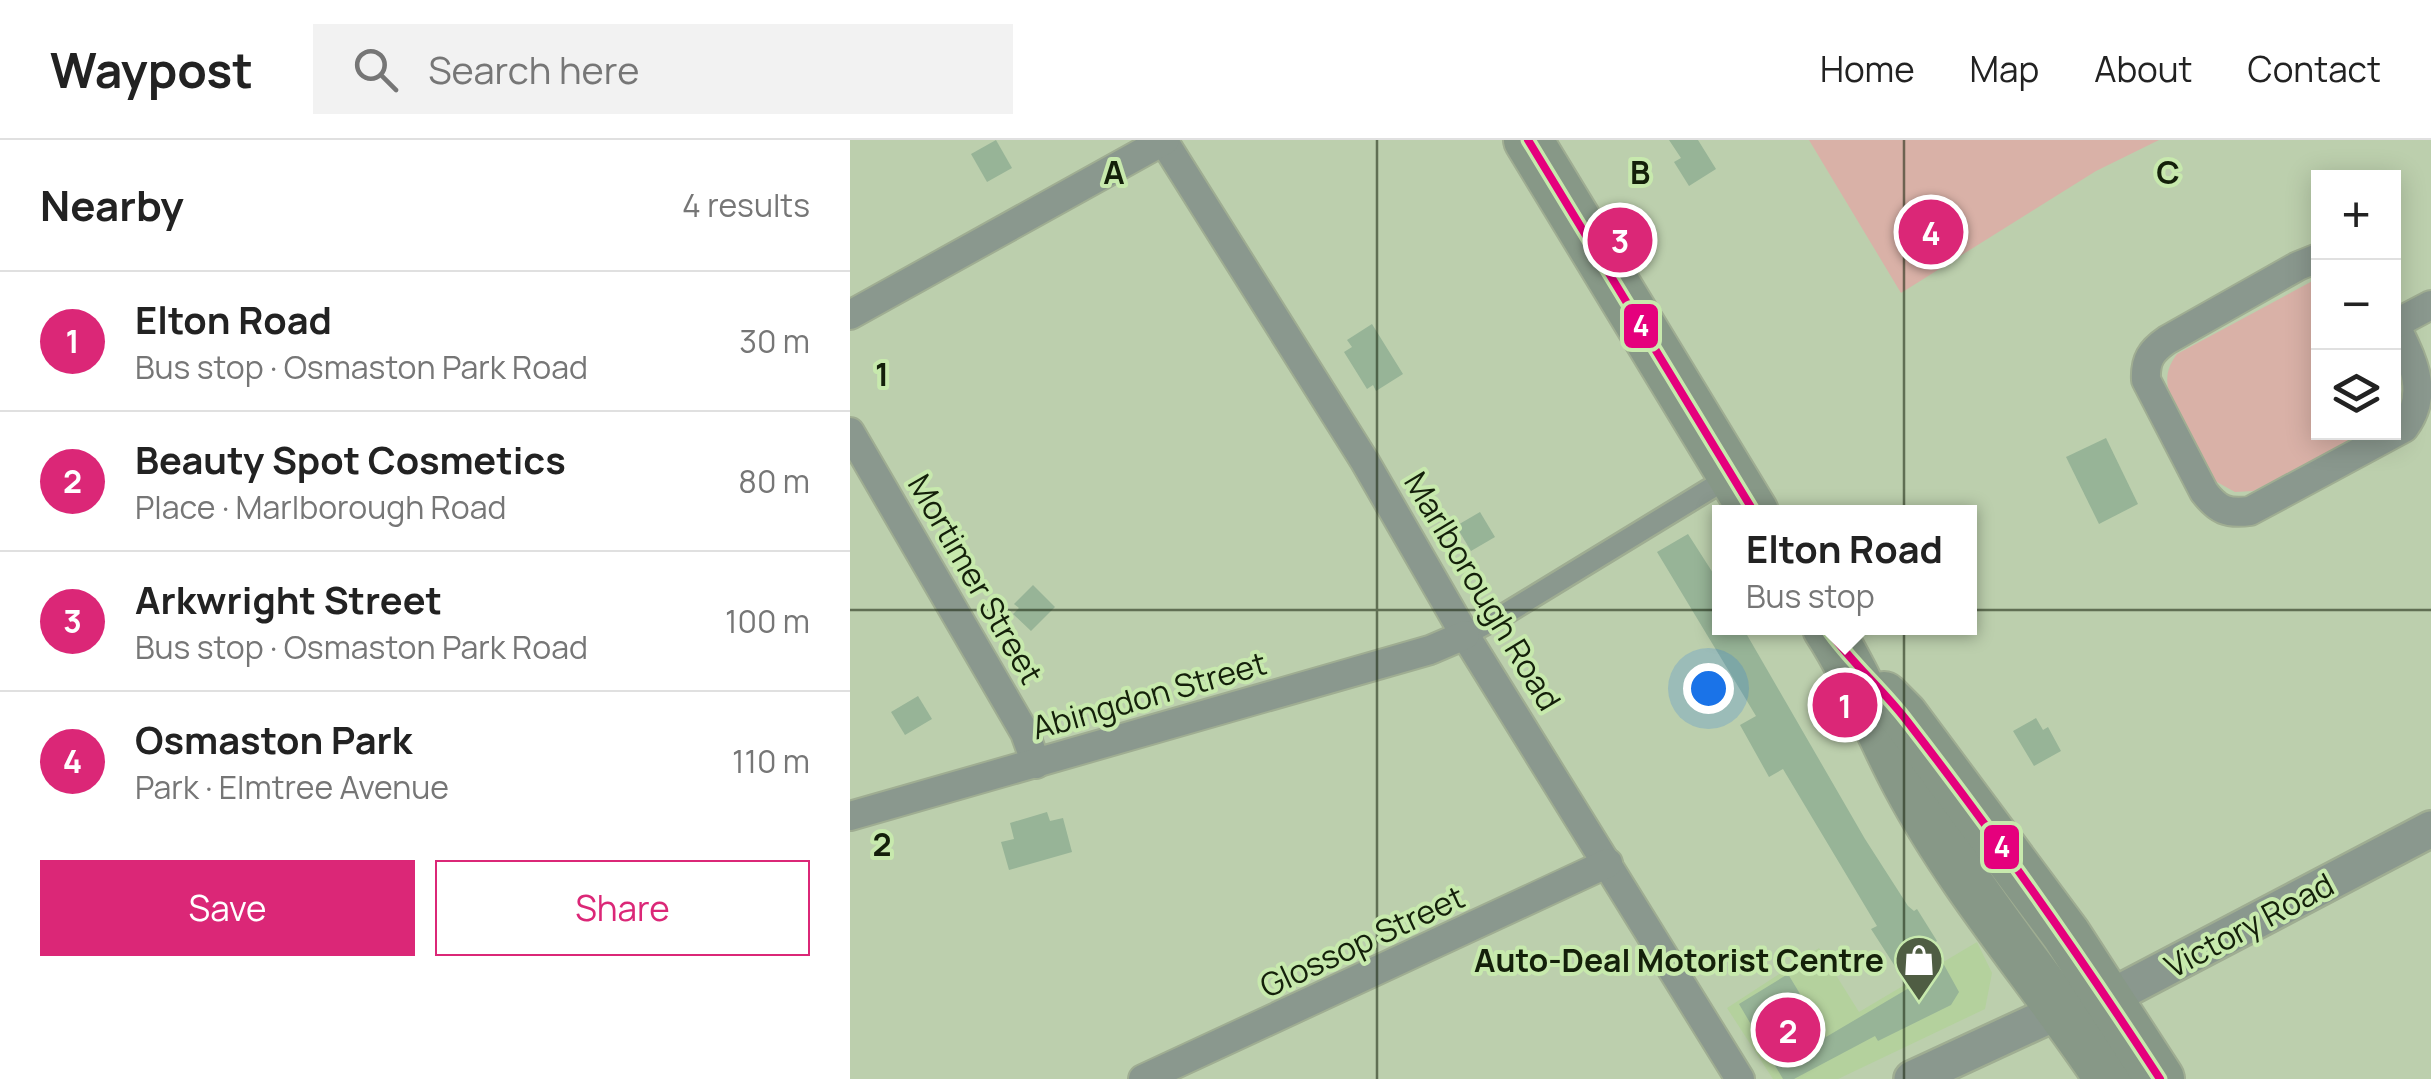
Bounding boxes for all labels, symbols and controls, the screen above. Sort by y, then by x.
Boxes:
search box [313,24,1013,114]
text: Waypost [50,37,253,102]
icon: search [348,42,403,97]
text: Search here [428,43,639,95]
text: Home [1820,45,1915,93]
text: Map [1970,45,2039,93]
text: About [2094,45,2193,93]
text: Contact [2248,45,2381,93]
text: A [1103,150,1125,194]
text: B [1630,150,1650,194]
text: C [2156,150,2180,194]
map controls [2311,170,2401,440]
button: + [2311,170,2401,260]
text: Nearby [40,176,184,234]
text: 4 results [682,183,810,227]
pin: 4 [1898,194,1964,270]
pin: 3 [1588,202,1652,278]
button: − [2311,260,2401,350]
text: Elton Road [135,293,332,345]
line badge: 4 [1622,302,1660,350]
text: 4 [1632,306,1650,344]
text: 1 [65,319,80,363]
text: 30 m [739,319,810,363]
text: Bus stop · Osmaston Park Road [135,345,588,389]
button: layers [2311,350,2401,440]
text: 1 [875,352,889,396]
text: Beauty Spot Cosmetics [135,433,566,485]
text: 2 [63,459,82,503]
text: 80 m [738,459,810,503]
street label: Marlborough Road [1394,464,1572,718]
street label: Mortimer Street [898,466,1054,692]
text: Place · Marlborough Road [135,485,506,529]
popup [1712,505,1977,635]
text: Elton Road [1746,522,1943,574]
text: Arkwright Street [135,573,442,625]
text: Bus stop [1746,574,1875,618]
text: 3 [63,599,82,643]
text: 100 m [725,599,810,643]
text: Bus stop · Osmaston Park Road [135,625,588,669]
street label: Abingdon Street [1027,641,1271,749]
your location [1683,663,1734,714]
pin: 1 [1812,668,1878,742]
text: Osmaston Park [135,713,412,765]
text: 4 [63,739,82,783]
text: 110 m [732,739,810,783]
text: Park · Elmtree Avenue [135,765,449,809]
text: 2 [872,822,892,866]
line badge: 4 [1982,823,2021,871]
text: 4 [1993,827,2011,865]
button: Save [40,860,415,956]
button: Share [435,860,810,956]
street label: Victory Road [2157,862,2341,988]
street label: Glossop Street [1253,874,1471,1008]
shop icon: Auto-Deal Motorist Centre [1893,934,1945,1002]
place label: Auto-Deal Motorist Centre [1474,938,1884,982]
pin: 2 [1756,992,1820,1068]

